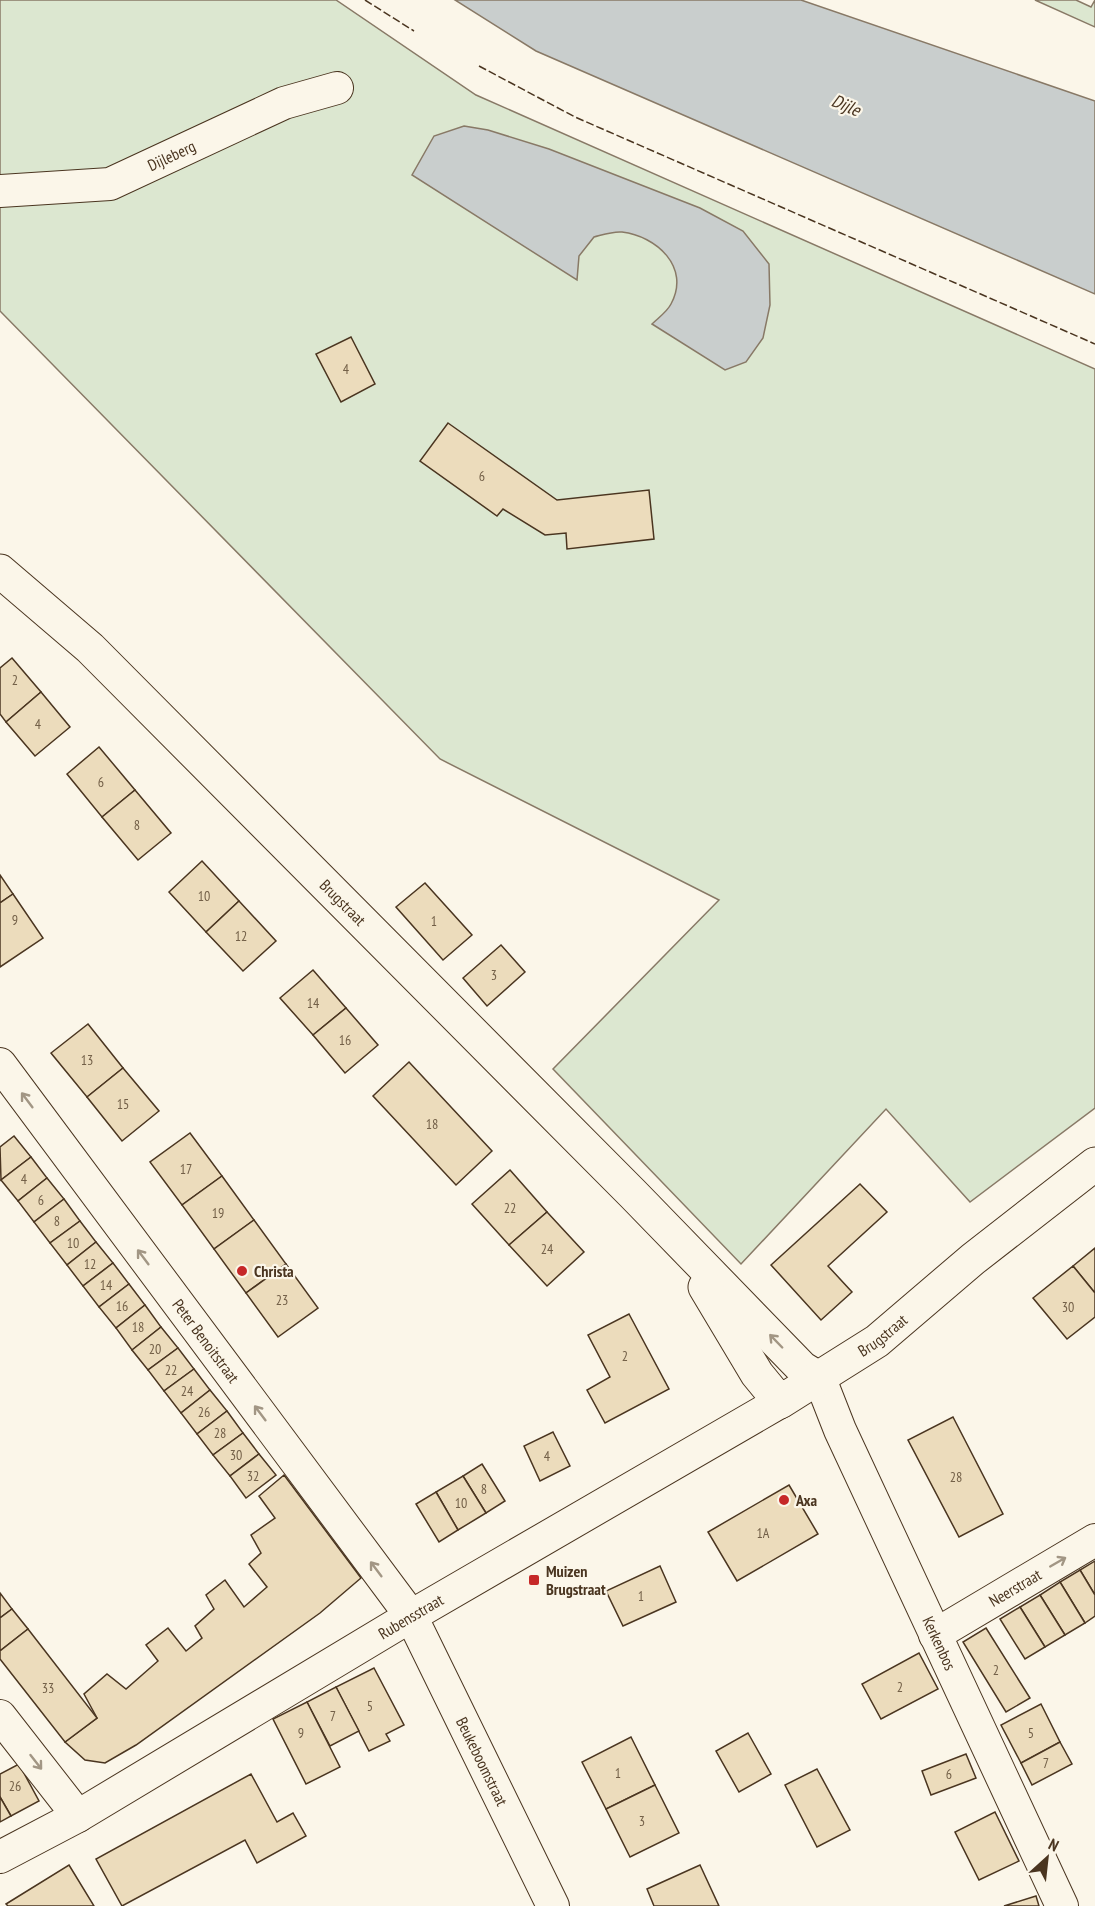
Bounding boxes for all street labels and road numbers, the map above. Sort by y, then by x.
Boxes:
street label: Dijleberg [144,136,199,175]
street label: Brugstraat [316,875,371,930]
street label: Peter Benoitstraat [168,1295,244,1387]
street label: Brugstraat [854,1309,912,1361]
street label: Neerstraat [985,1564,1045,1611]
street label: Rubensstraat [374,1589,447,1643]
street label: Kerkenbos [918,1613,961,1673]
street label: Beukeboomstraat [452,1714,513,1810]

